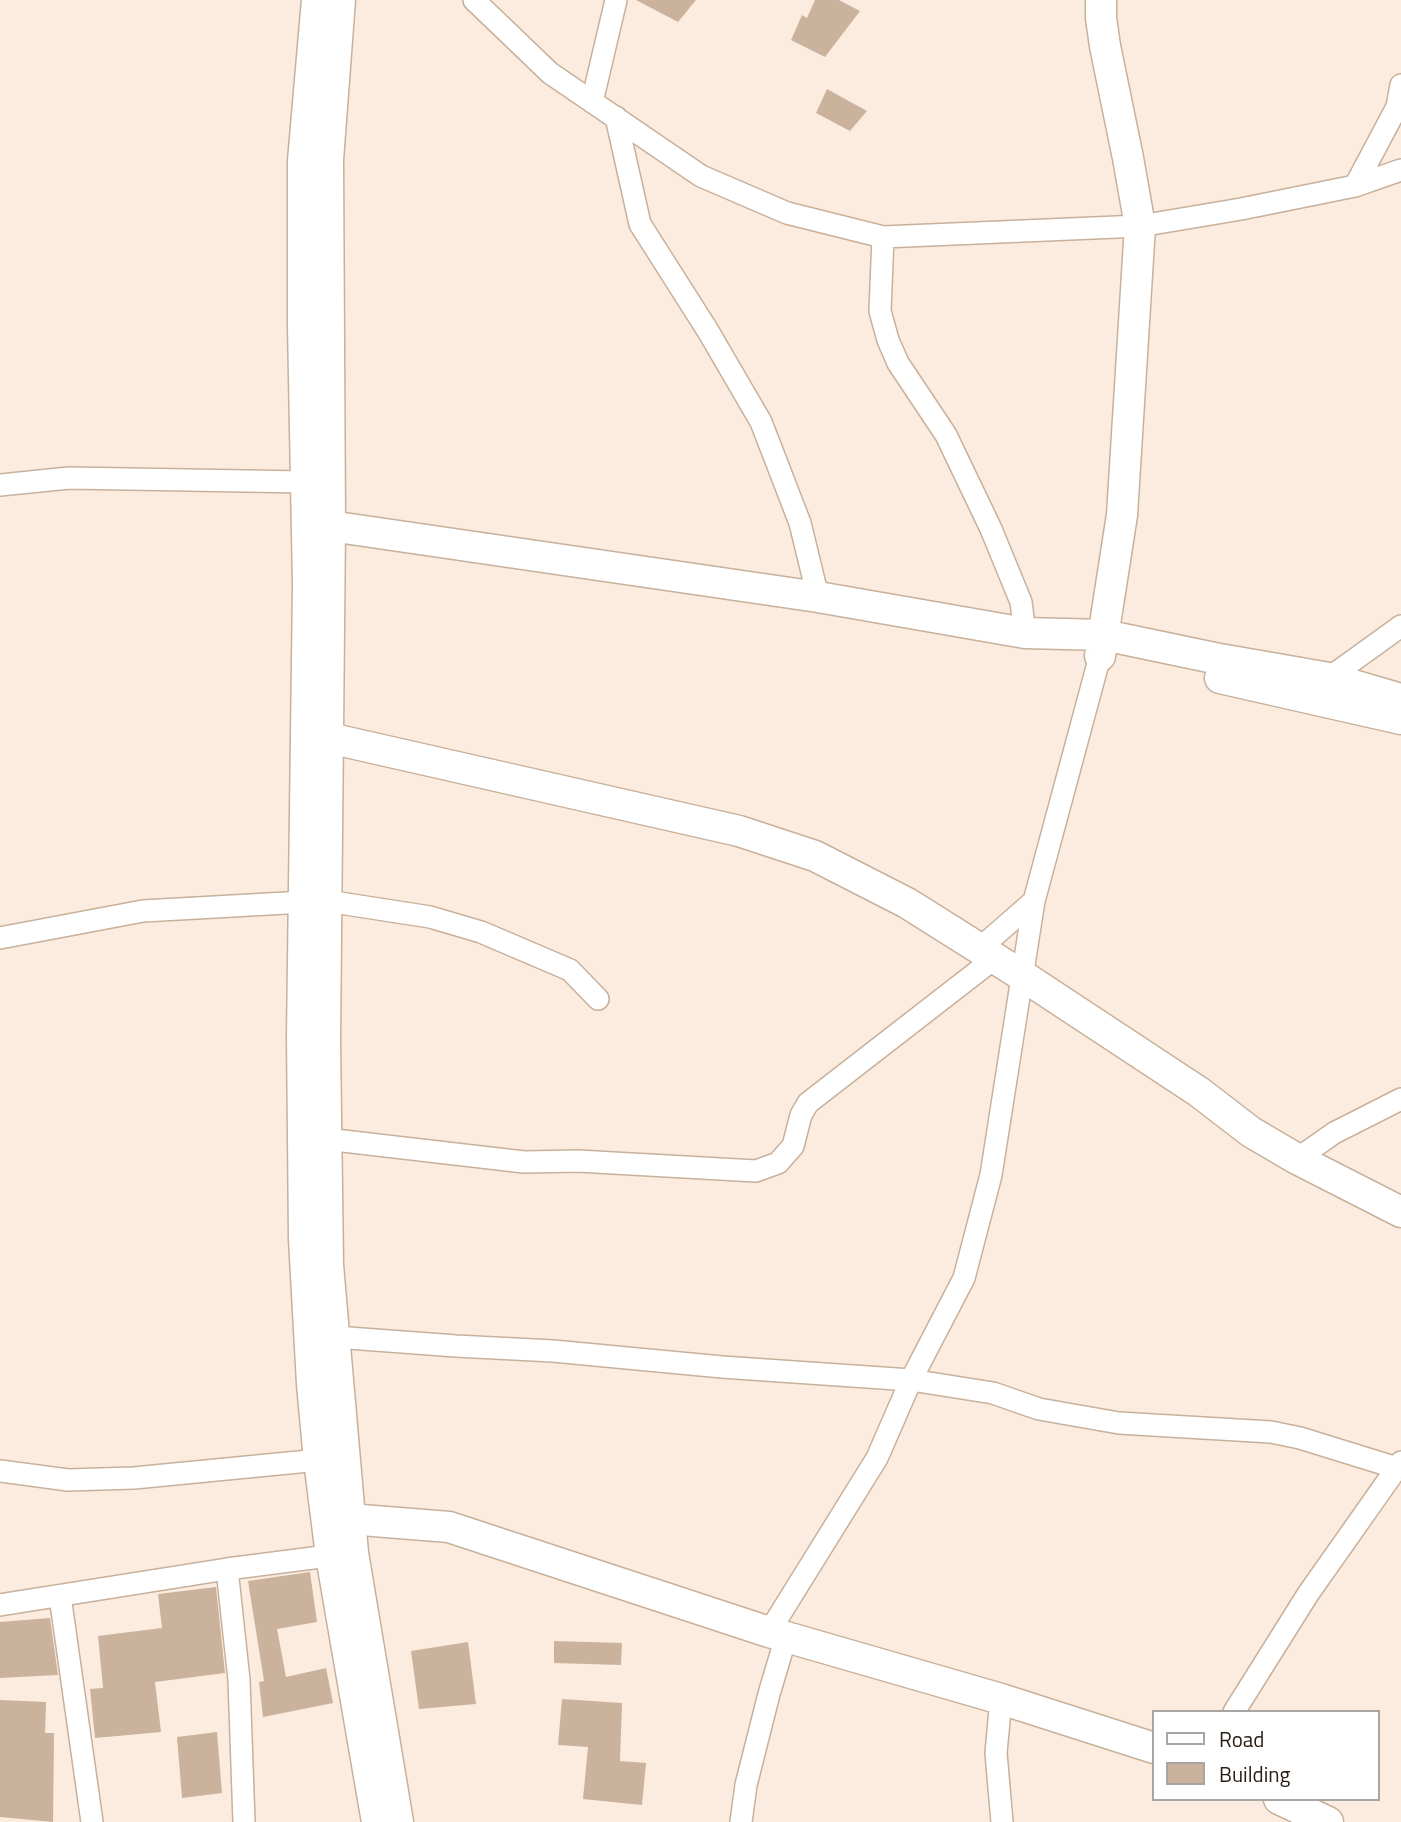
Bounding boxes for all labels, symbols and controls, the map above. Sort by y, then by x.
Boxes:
legend [1152,1710,1380,1801]
text: Road [1219,1723,1264,1755]
text: Building [1219,1758,1290,1790]

